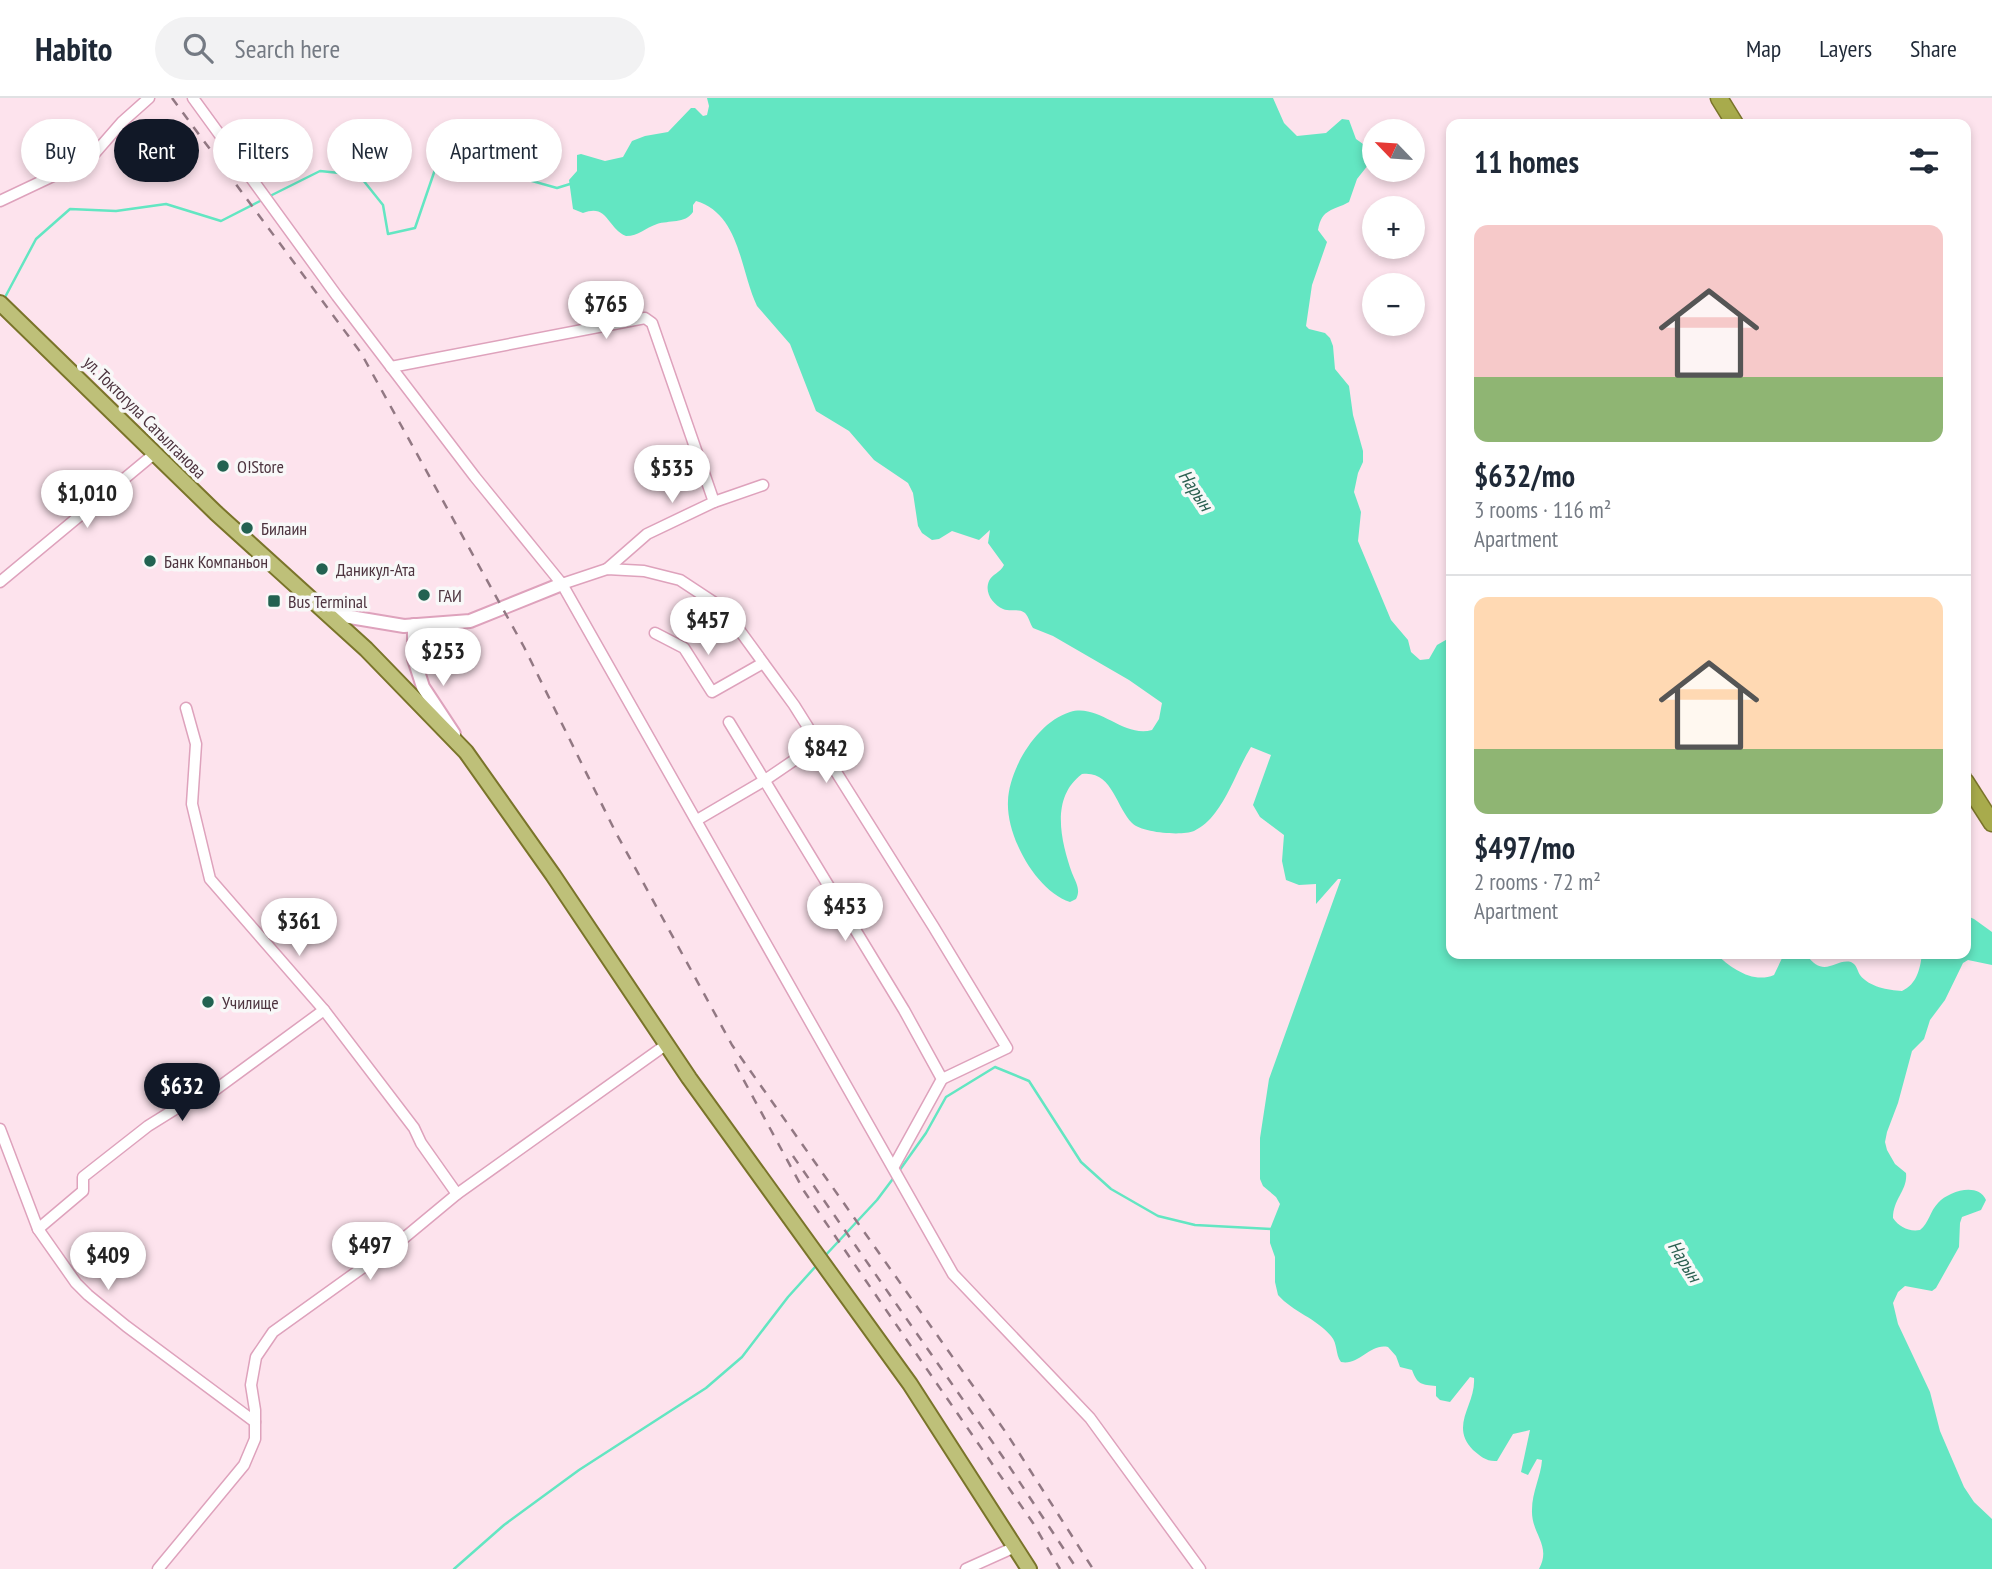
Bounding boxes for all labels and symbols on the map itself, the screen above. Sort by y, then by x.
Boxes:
north arrow [1362,119,1424,182]
pin: $765 [565,282,647,341]
street label: ул. Токтогула Сатылганова [79,351,211,483]
pin: $535 [631,446,713,505]
place label: O!Store [237,455,284,478]
marker: O!Store [215,458,231,474]
water label: Нарын [1174,465,1219,517]
pin: $1,010 [30,470,144,530]
place label: Билаин [261,517,307,540]
marker: Билаин [239,520,255,536]
place label: Банк Компаньон [164,550,268,573]
marker: Банк Компаньон [142,553,158,569]
place label: Даникул-Ата [336,558,415,581]
marker: Даникул-Ата [314,561,330,577]
place label: ГАИ [438,584,462,607]
marker: ГАИ [416,587,432,603]
place label: Bus Terminal [288,590,368,613]
marker: Bus Terminal [266,593,282,609]
pin: $457 [667,598,749,657]
pin: $253 [402,628,484,688]
pin: $842 [785,726,867,785]
pin: $453 [804,884,886,943]
pin: $361 [258,898,340,958]
place label: Училище [222,991,279,1014]
marker: Училище [200,994,216,1010]
pin: $632 [141,1063,223,1123]
pin: $497 [329,1222,411,1282]
pin: $409 [67,1232,149,1292]
water label: Нарын [1663,1236,1708,1288]

